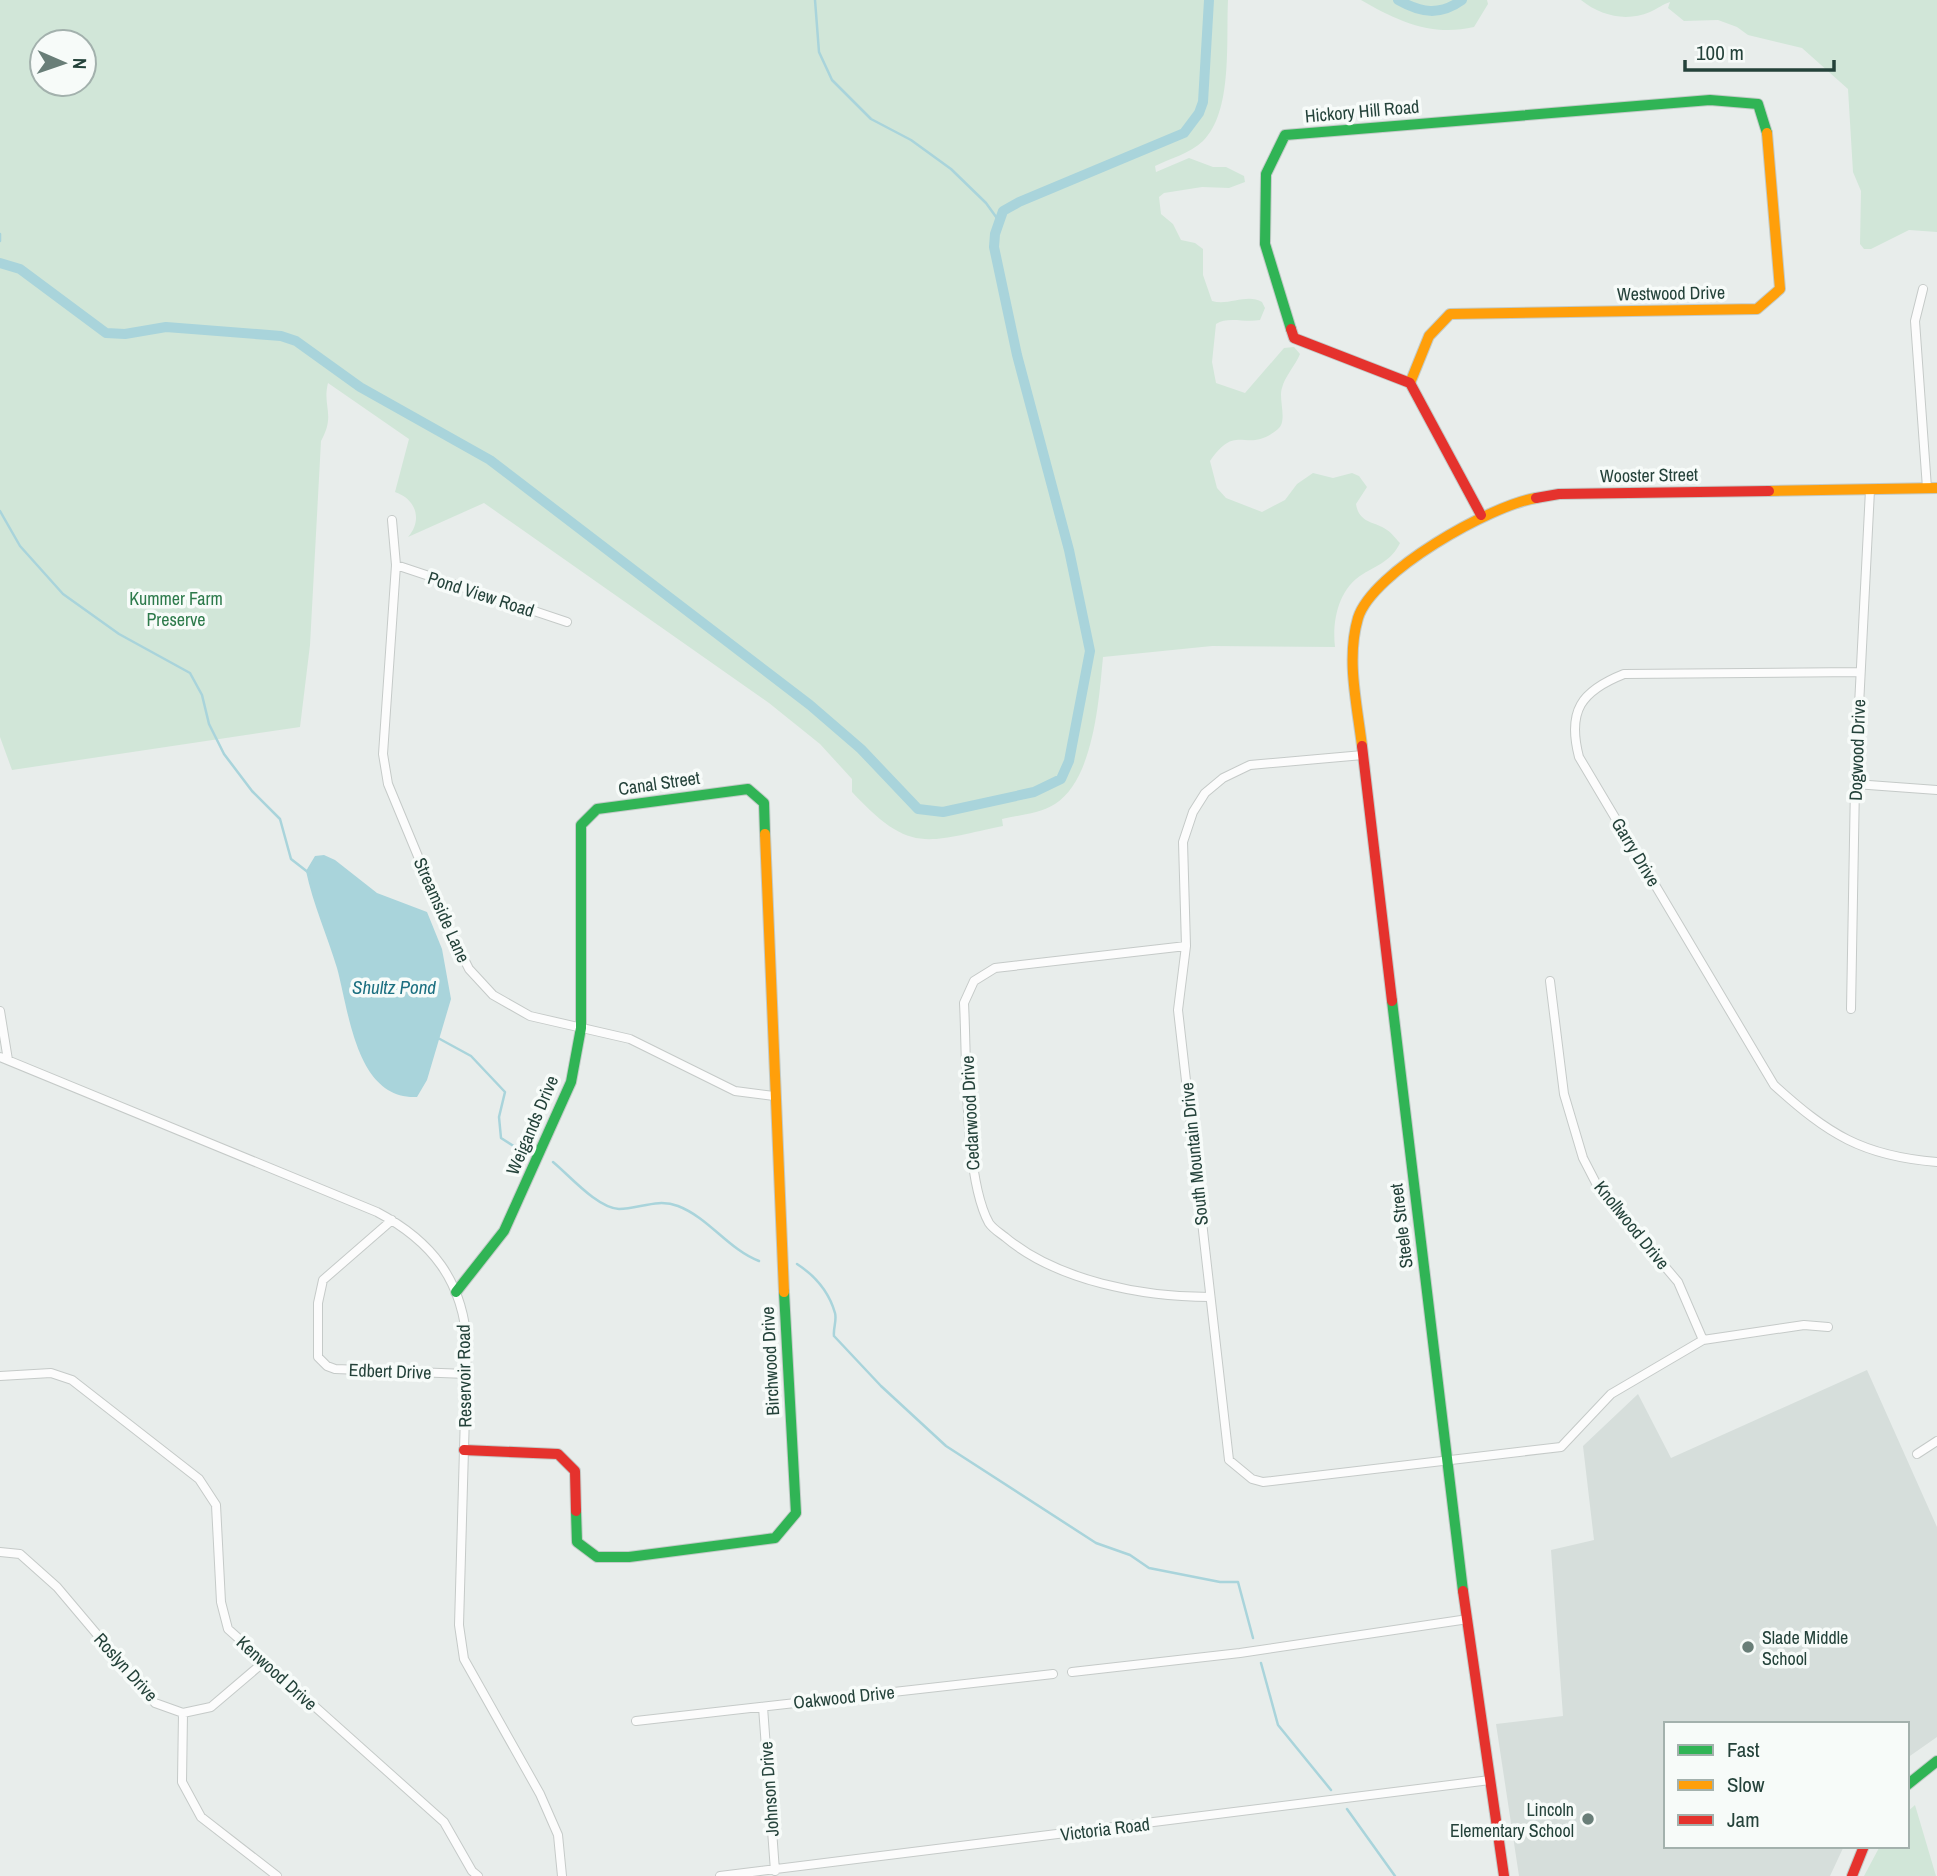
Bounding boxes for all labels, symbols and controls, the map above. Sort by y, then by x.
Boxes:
north arrow [28,28,98,98]
scale bar [1685,28,1834,72]
text: 100 m [1696,38,1744,67]
text: N [67,58,93,70]
street label: Hickory Hill Road [1304,94,1420,128]
street label: Westwood Drive [1617,280,1725,306]
street label: Wooster Street [1600,462,1698,488]
street label: Pond View Road [425,565,537,623]
park label: Kummer Farm Preserve [129,586,223,632]
street label: Dogwood Drive [1843,699,1871,801]
street label: Canal Street [617,765,701,801]
street label: Garry Drive [1606,813,1666,891]
street label: Streamside Lane [408,854,476,966]
water label: Shultz Pond [352,974,436,1000]
street label: Cedarwood Drive [955,1055,985,1171]
street label: Weigands Drive [500,1072,564,1178]
street label: South Mountain Drive [1174,1081,1214,1227]
street label: Knollwood Drive [1588,1175,1676,1275]
street label: Steele Street [1383,1182,1419,1270]
street label: Birchwood Drive [755,1306,785,1416]
street label: Reservoir Road [451,1324,477,1428]
street label: Edbert Drive [348,1357,432,1385]
place label: Slade Middle School [1762,1625,1848,1671]
street label: Roslyn Drive [88,1627,164,1707]
street label: Kenwood Drive [231,1630,323,1716]
marker: Slade Middle School [1740,1639,1756,1655]
street label: Oakwood Drive [792,1679,896,1715]
legend [1664,1722,1909,1848]
text: Fast [1727,1735,1760,1764]
street label: Johnson Drive [753,1741,785,1837]
text: Slow [1727,1770,1765,1799]
place label: Lincoln Elementary School [1450,1797,1574,1843]
text: Jam [1727,1805,1760,1834]
street label: Victoria Road [1059,1811,1151,1847]
marker: Lincoln Elementary School [1580,1811,1596,1827]

